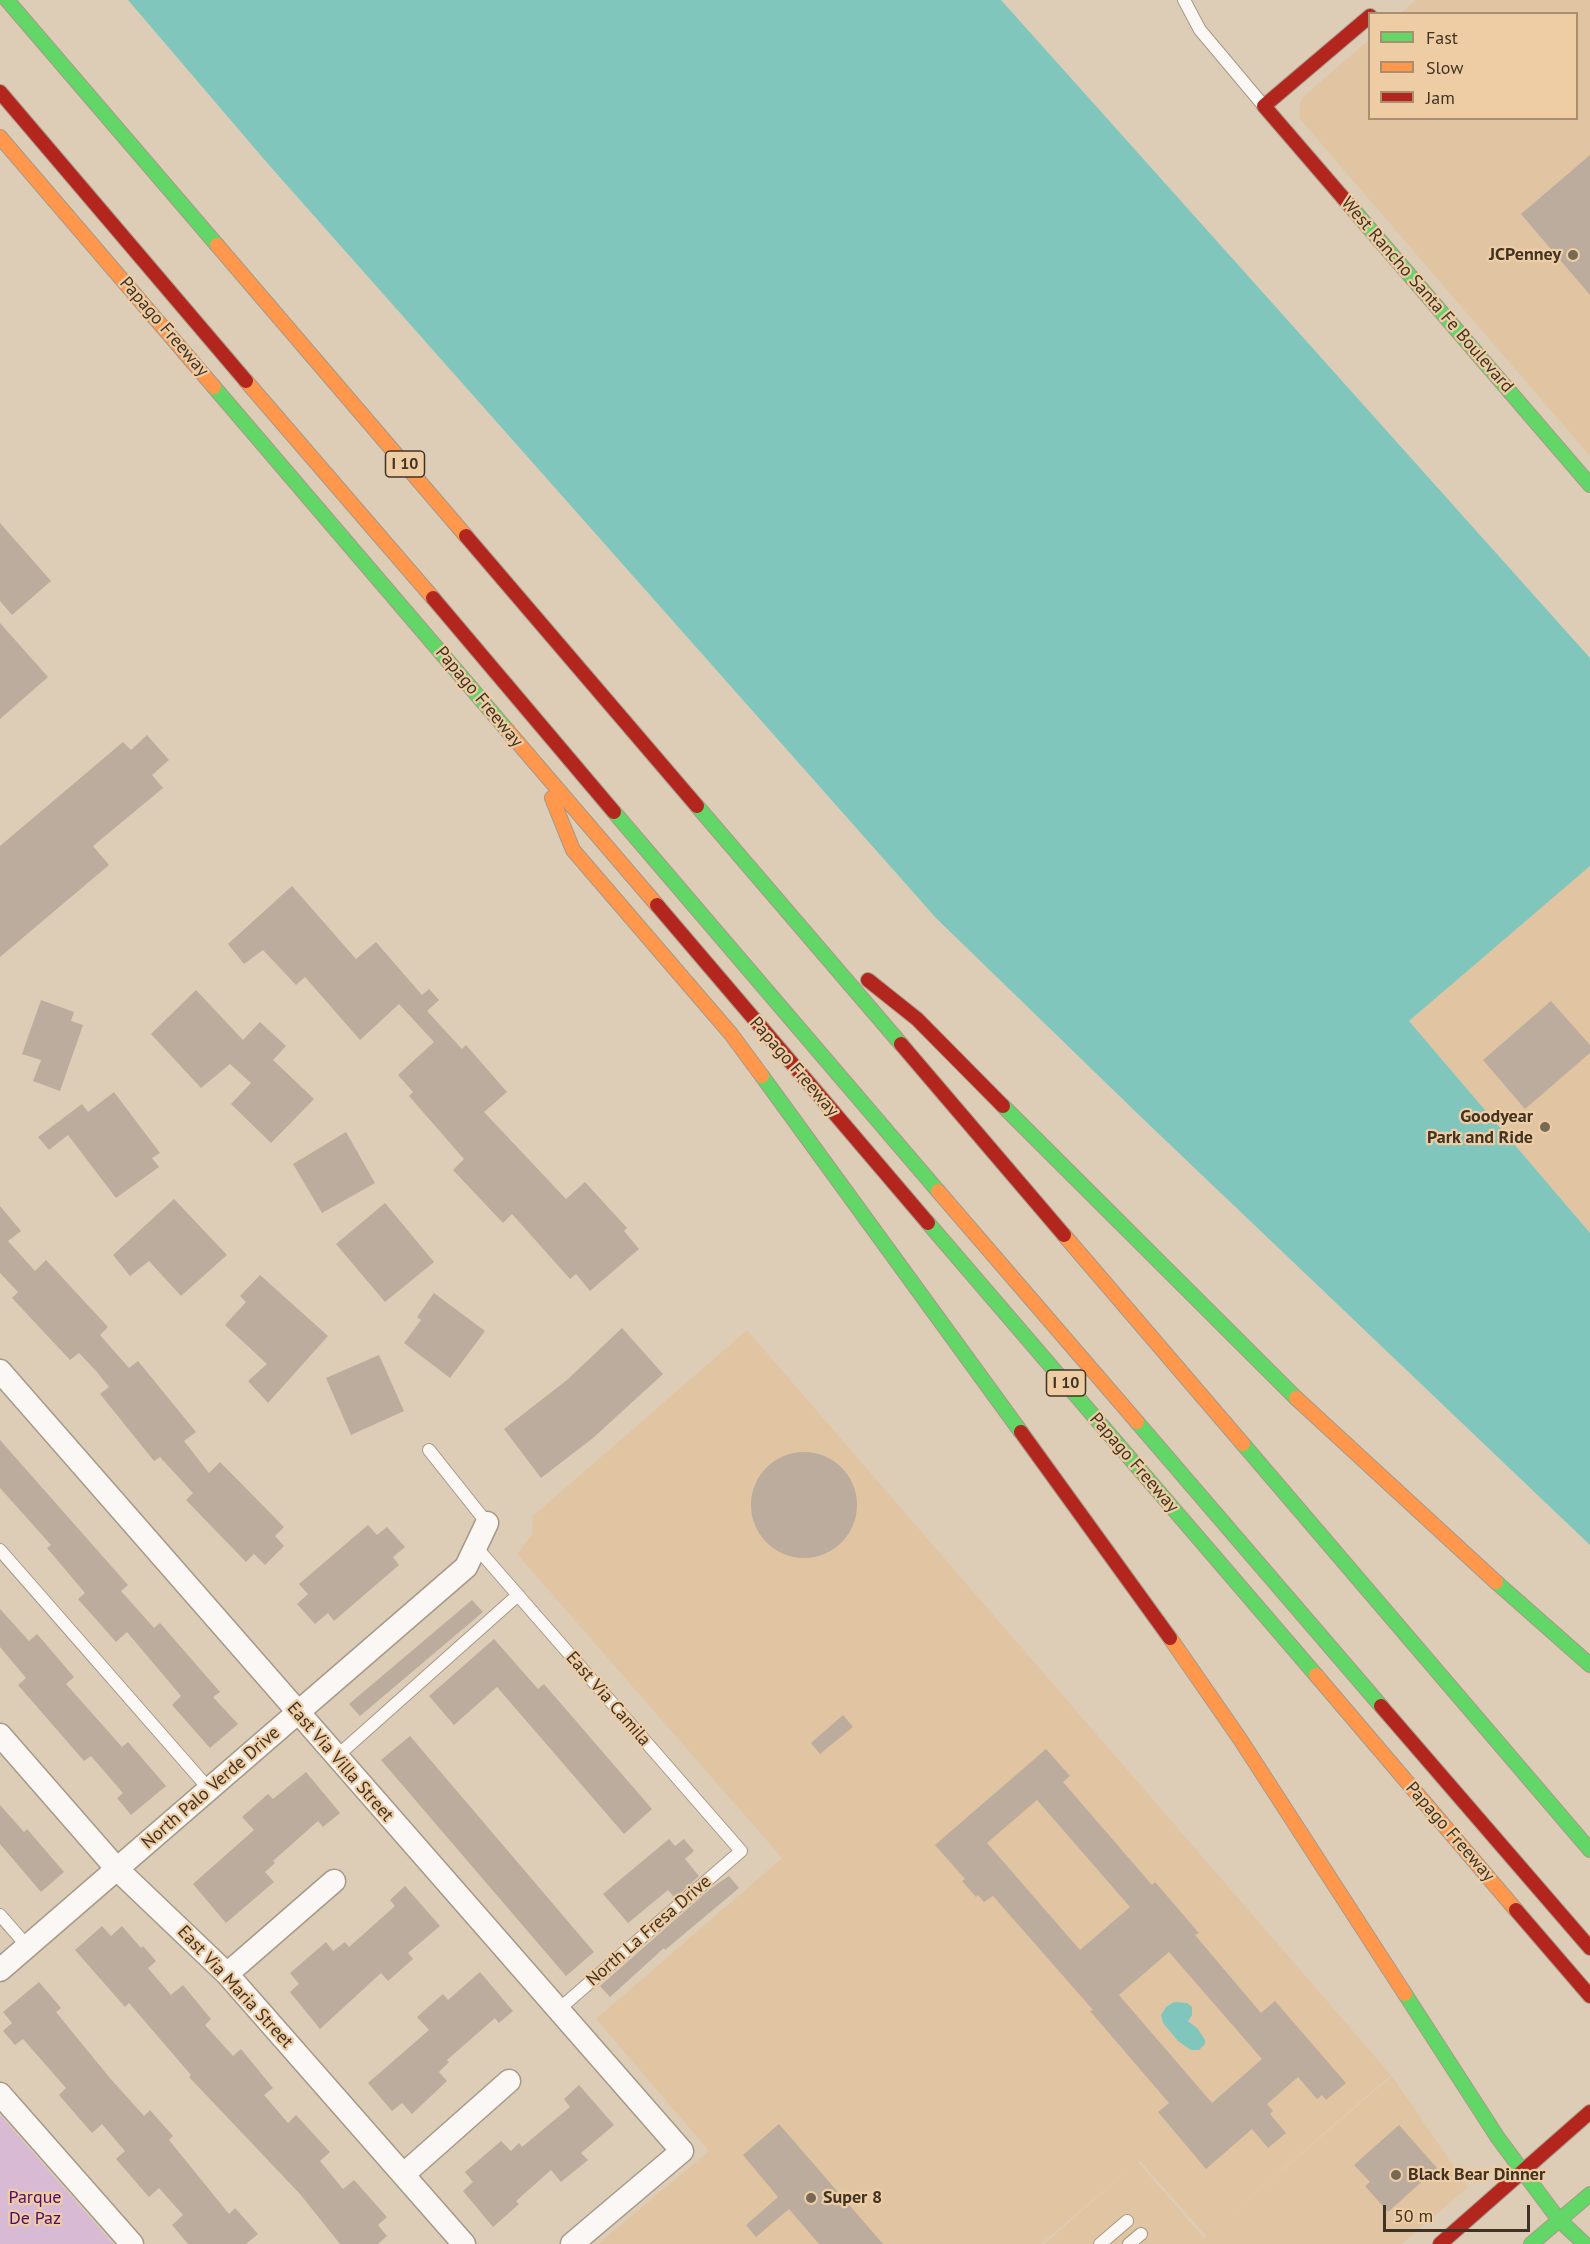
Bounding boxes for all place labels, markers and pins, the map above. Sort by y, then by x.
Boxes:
place label: JCPenney [1489,244,1561,266]
marker: JCPenney [1566,248,1580,262]
place label: Goodyear Park and Ride [1427,1106,1533,1148]
marker: Goodyear Park and Ride [1538,1120,1552,1134]
place label: Black Bear Dinner [1408,2164,1545,2186]
marker: Black Bear Dinner [1389,2168,1403,2182]
place label: Super 8 [823,2187,882,2209]
marker: Super 8 [804,2191,818,2205]

